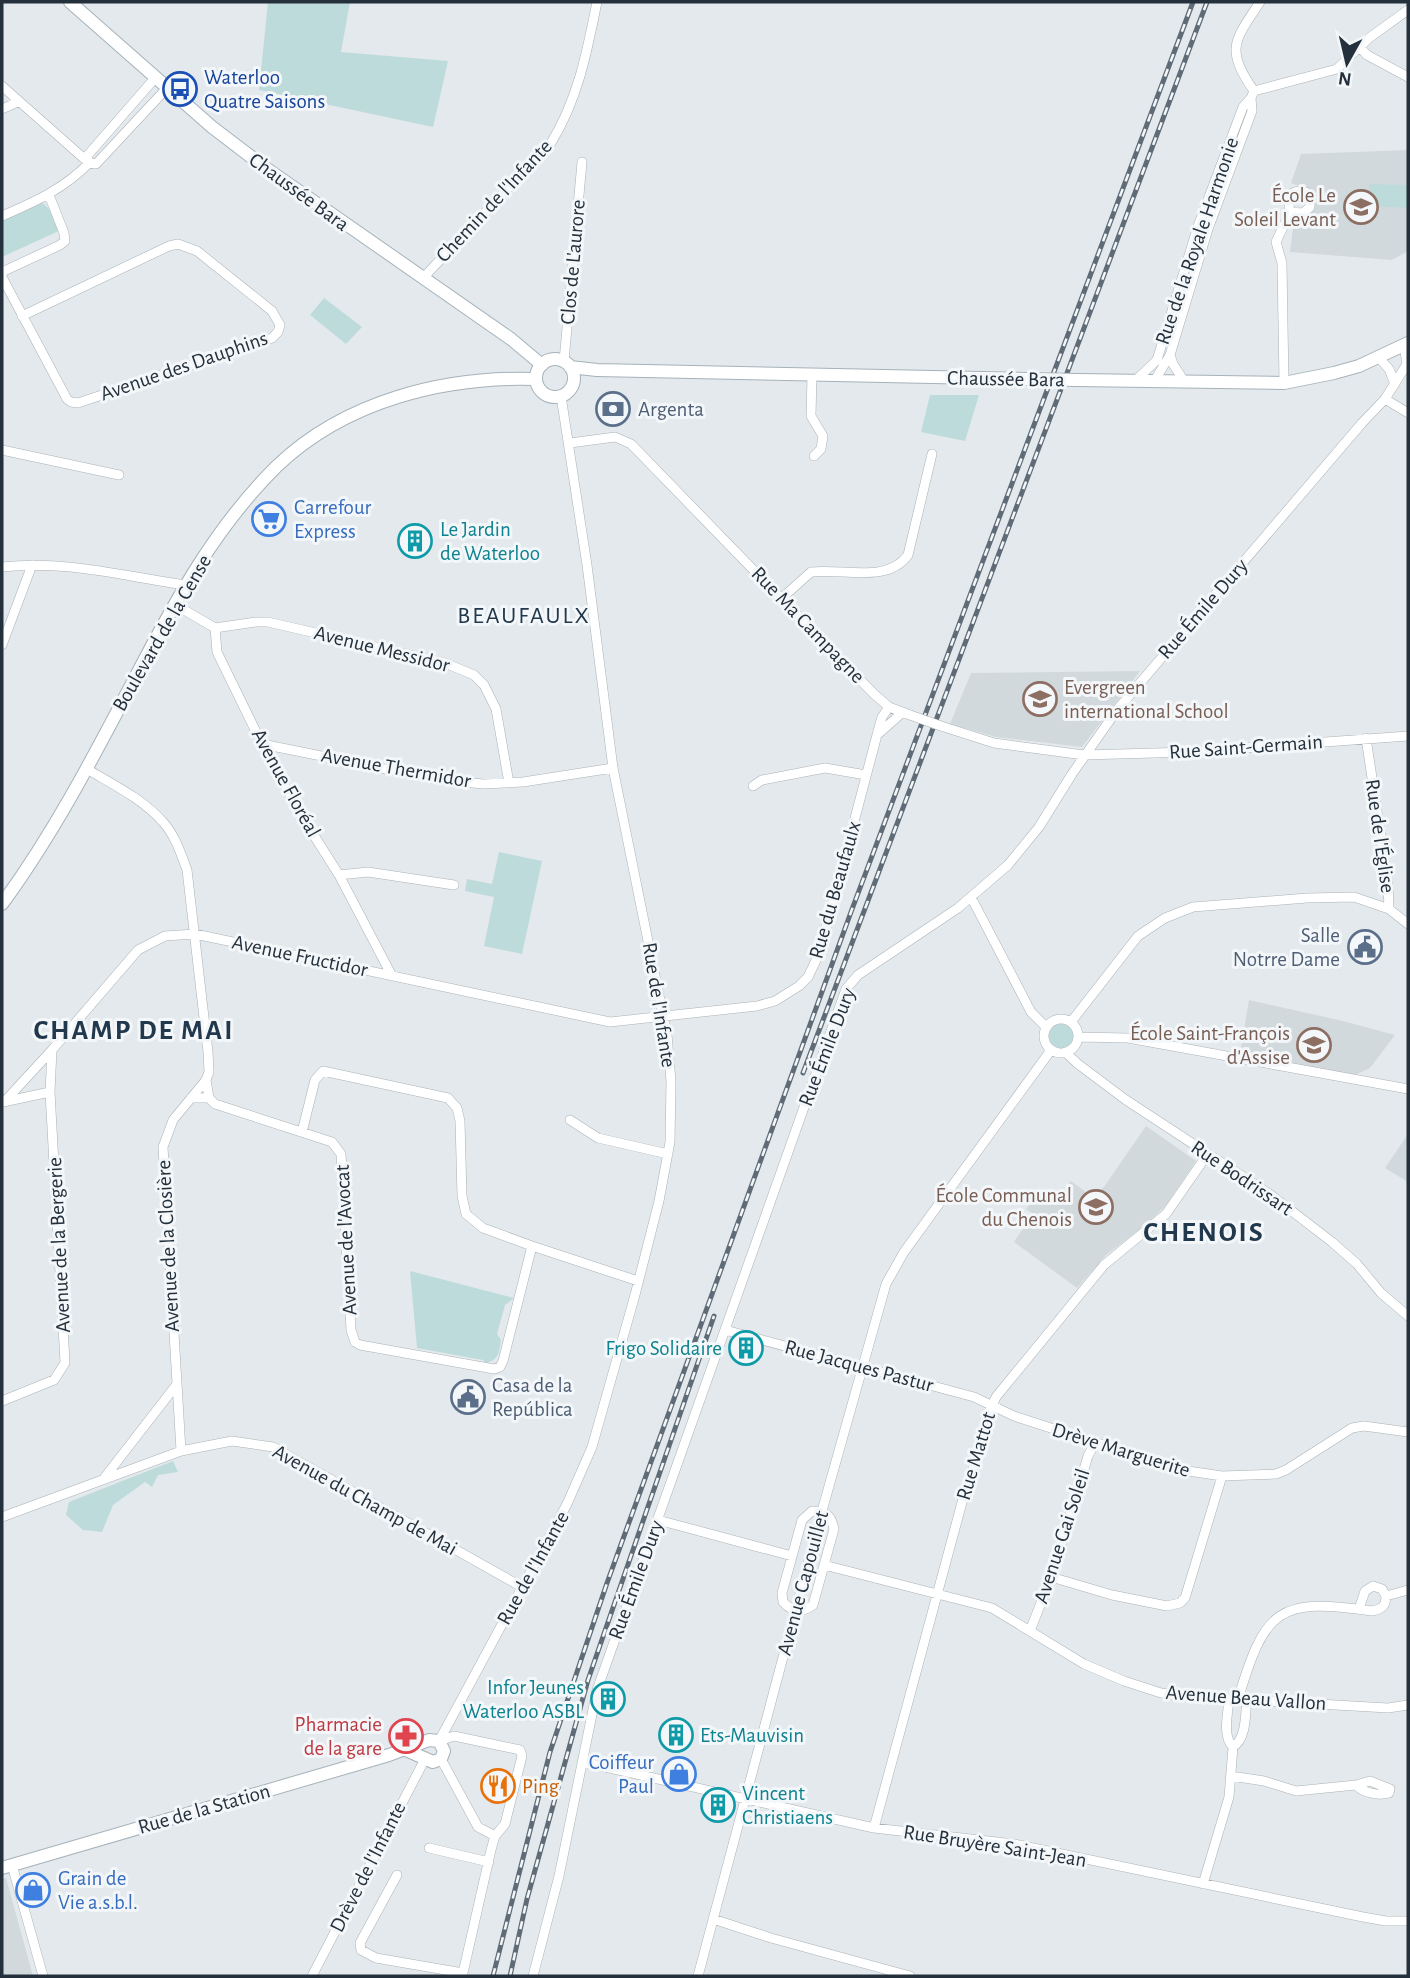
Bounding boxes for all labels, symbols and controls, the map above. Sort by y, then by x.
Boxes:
north arrow [1312,28,1382,98]
place label: Waterloo Quatre Saisons [204,67,325,112]
text: N [1337,68,1353,89]
bus stop icon: Waterloo Quatre Saisons [161,70,199,108]
street label: Rue de la Royale Harmonie [1152,135,1242,347]
street label: Chemin de l'Infante [432,136,556,266]
street label: Chaussée Bara [245,149,353,235]
place label: École Le Soleil Levant [1234,183,1336,230]
school or university icon: École Le Soleil Levant [1342,188,1380,226]
street label: Clos de L'aurore [557,199,589,325]
street label: Avenue des Dauphins [97,327,271,405]
street label: Chaussée Bara [947,367,1065,391]
bank icon: Argenta [594,390,632,428]
place label: Argenta [638,399,704,420]
place label: Carrefour Express [294,497,371,542]
supermarket icon: Carrefour Express [250,500,288,538]
place label: Le Jardin de Waterloo [440,519,540,564]
building icon: Le Jardin de Waterloo [396,522,434,560]
street label: Boulevard de la Cense [109,551,215,715]
street label: Rue Émile Dury [1152,554,1252,663]
street label: Rue Ma Campagne [747,563,869,687]
district label: BEAUFAULX [457,604,591,628]
street label: Avenue Messidor [312,622,452,676]
place label: Evergreen international School [1064,677,1229,722]
school or university icon: Evergreen international School [1021,680,1059,718]
street label: Avenue Floréal [248,725,324,841]
street label: Rue Saint-Germain [1168,731,1324,763]
street label: Avenue Thermidor [319,744,473,792]
street label: Rue de l'Église [1362,777,1400,894]
street label: Rue du Beaufaulx [805,819,865,961]
place label: Salle Notrre Dame [1233,925,1340,970]
public building icon: Salle Notrre Dame [1346,928,1384,966]
street label: Avenue Fructidor [230,931,370,981]
street label: Rue de l'Infante [639,941,679,1069]
street label: Rue Émile Dury [793,984,859,1109]
district label: CHAMP DE MAI [34,1017,234,1045]
place label: École Saint-François d'Assise [1130,1021,1290,1068]
school or university icon: École Saint-François d'Assise [1295,1026,1333,1064]
street label: Rue Bodrissart [1187,1136,1297,1220]
street label: Avenue de la Bergerie [44,1157,74,1333]
street label: Avenue de la Closière [153,1159,183,1333]
street label: Avenue de l'Avocat [332,1164,360,1316]
place label: École Communal du Chenois [935,1183,1072,1230]
school or university icon: École Communal du Chenois [1077,1188,1115,1226]
district label: CHENOIS [1143,1219,1265,1247]
building icon: Frigo Solidaire [727,1329,765,1367]
street label: Rue Jacques Pastur [782,1336,936,1396]
place label: Frigo Solidaire [606,1338,722,1359]
place label: Casa de la República [492,1375,573,1420]
public building icon: Casa de la República [449,1378,487,1416]
street label: Rue Mattot [953,1409,999,1503]
street label: Drève Marguerite [1050,1419,1192,1481]
street label: Avenue du Champ de Mai [269,1441,461,1559]
street label: Avenue Gai Soleil [1030,1466,1094,1606]
street label: Rue de l'Infante [493,1508,573,1628]
street label: Avenue Capouillet [774,1508,832,1658]
street label: Rue Émile Dury [603,1517,667,1642]
place label: Infor Jeunes Waterloo ASBL [462,1677,584,1722]
building icon: Infor Jeunes Waterloo ASBL [589,1680,627,1718]
street label: Avenue Beau Vallon [1165,1682,1327,1714]
place label: Pharmacie de la gare [295,1714,382,1759]
building icon: Ets-Mauvisin [657,1716,695,1754]
pharmacy icon: Pharmacie de la gare [387,1717,425,1755]
place label: Ets-Mauvisin [700,1725,804,1746]
place label: Coiffeur Paul [589,1752,654,1797]
shop icon: Coiffeur Paul [660,1755,698,1793]
restaurant icon: Ping [479,1767,517,1805]
place label: Ping [522,1776,560,1797]
street label: Rue de la Station [136,1780,272,1838]
place label: Vincent Christiaens [742,1783,833,1828]
building icon: Vincent Christiaens [699,1786,737,1824]
street label: Drève de l'Infante [326,1798,410,1936]
street label: Rue Bruyère Saint-Jean [902,1821,1088,1871]
place label: Grain de Vie a.s.b.l. [58,1868,138,1913]
shop icon: Grain de Vie a.s.b.l. [14,1871,52,1909]

